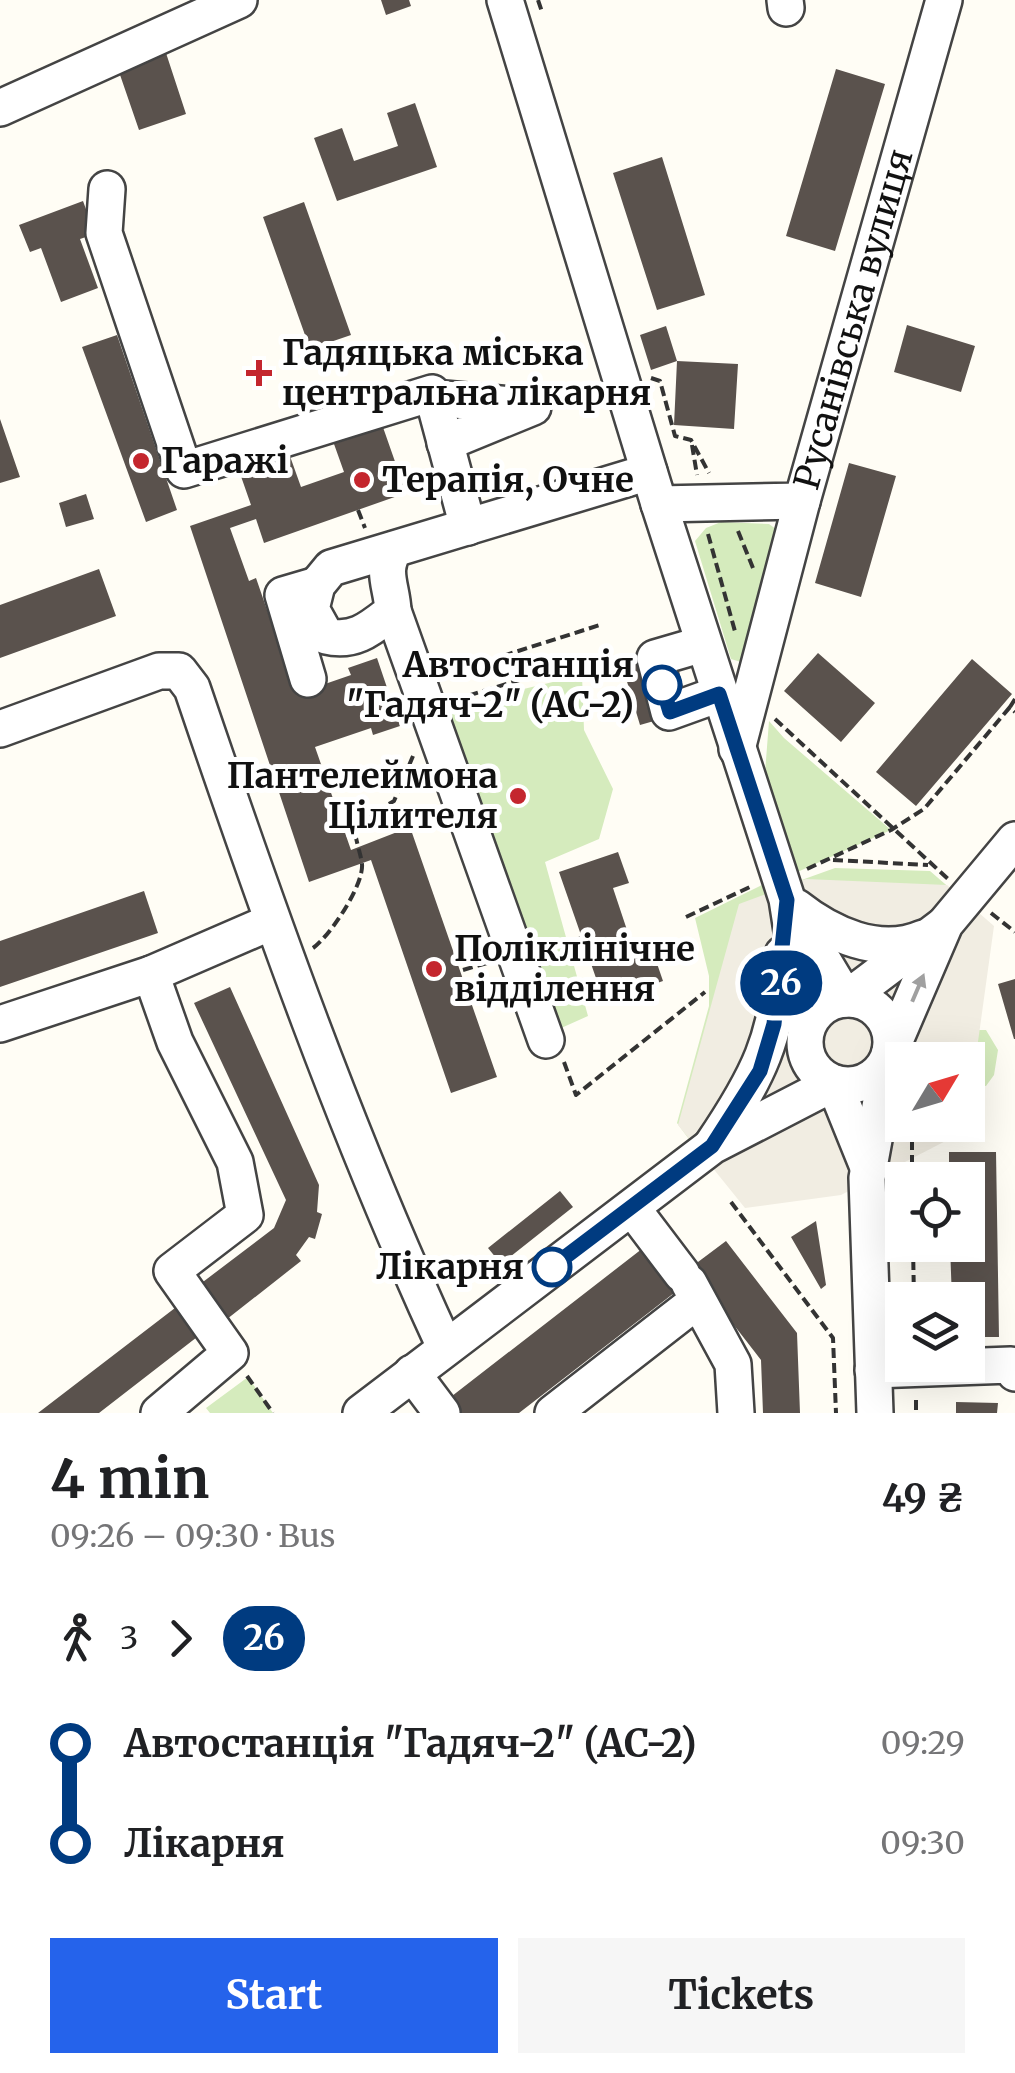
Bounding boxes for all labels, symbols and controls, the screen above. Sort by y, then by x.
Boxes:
street label: Русанівська вулиця [784,144,923,494]
place label: Гадяцька міська центральна лікарня [282,331,651,415]
marker: Гадяцька міська центральна лікарня [246,360,272,386]
place label: Гаражі [161,439,289,483]
marker: Гаражі [130,450,152,472]
place label: Терапія, Очне [382,458,634,502]
marker: Терапія, Очне [351,469,373,491]
place label: Автостанція "Гадяч-2" (АС-2) [346,643,634,727]
marker: Автостанція "Гадяч-2" (АС-2) [643,666,681,704]
place label: Пантелеймона Цілителя [227,754,498,838]
marker: Пантелеймона Цілителя [507,785,529,807]
place label: Поліклінічне відділення [454,927,695,1011]
line badge: 26 [736,950,826,1016]
marker: Поліклінічне відділення [423,958,445,980]
text: 26 [760,961,802,1005]
one-way arrow [910,973,926,1003]
north arrow [885,1042,985,1142]
map controls [885,1042,985,1382]
button: locate [885,1162,985,1262]
place label: Лікарня [376,1245,524,1289]
marker: Лікарня [533,1248,571,1286]
button: layers [885,1282,985,1382]
text: 4 min [50,1444,209,1513]
text: 49 ₴ [882,1475,965,1522]
text: 09:26 – 09:30 · Bus [50,1516,335,1556]
icon: walk [50,1611,105,1666]
icon: forward [153,1611,208,1666]
text: 26 [243,1616,285,1660]
text: 3 [120,1618,138,1658]
text: Автостанція "Гадяч-2" (АС-2) [124,1720,697,1767]
text: 09:29 [881,1723,965,1763]
text: Лікарня [124,1820,285,1867]
text: 09:30 [880,1823,965,1863]
button: Start [50,1938,498,2053]
button: Tickets [518,1938,965,2053]

